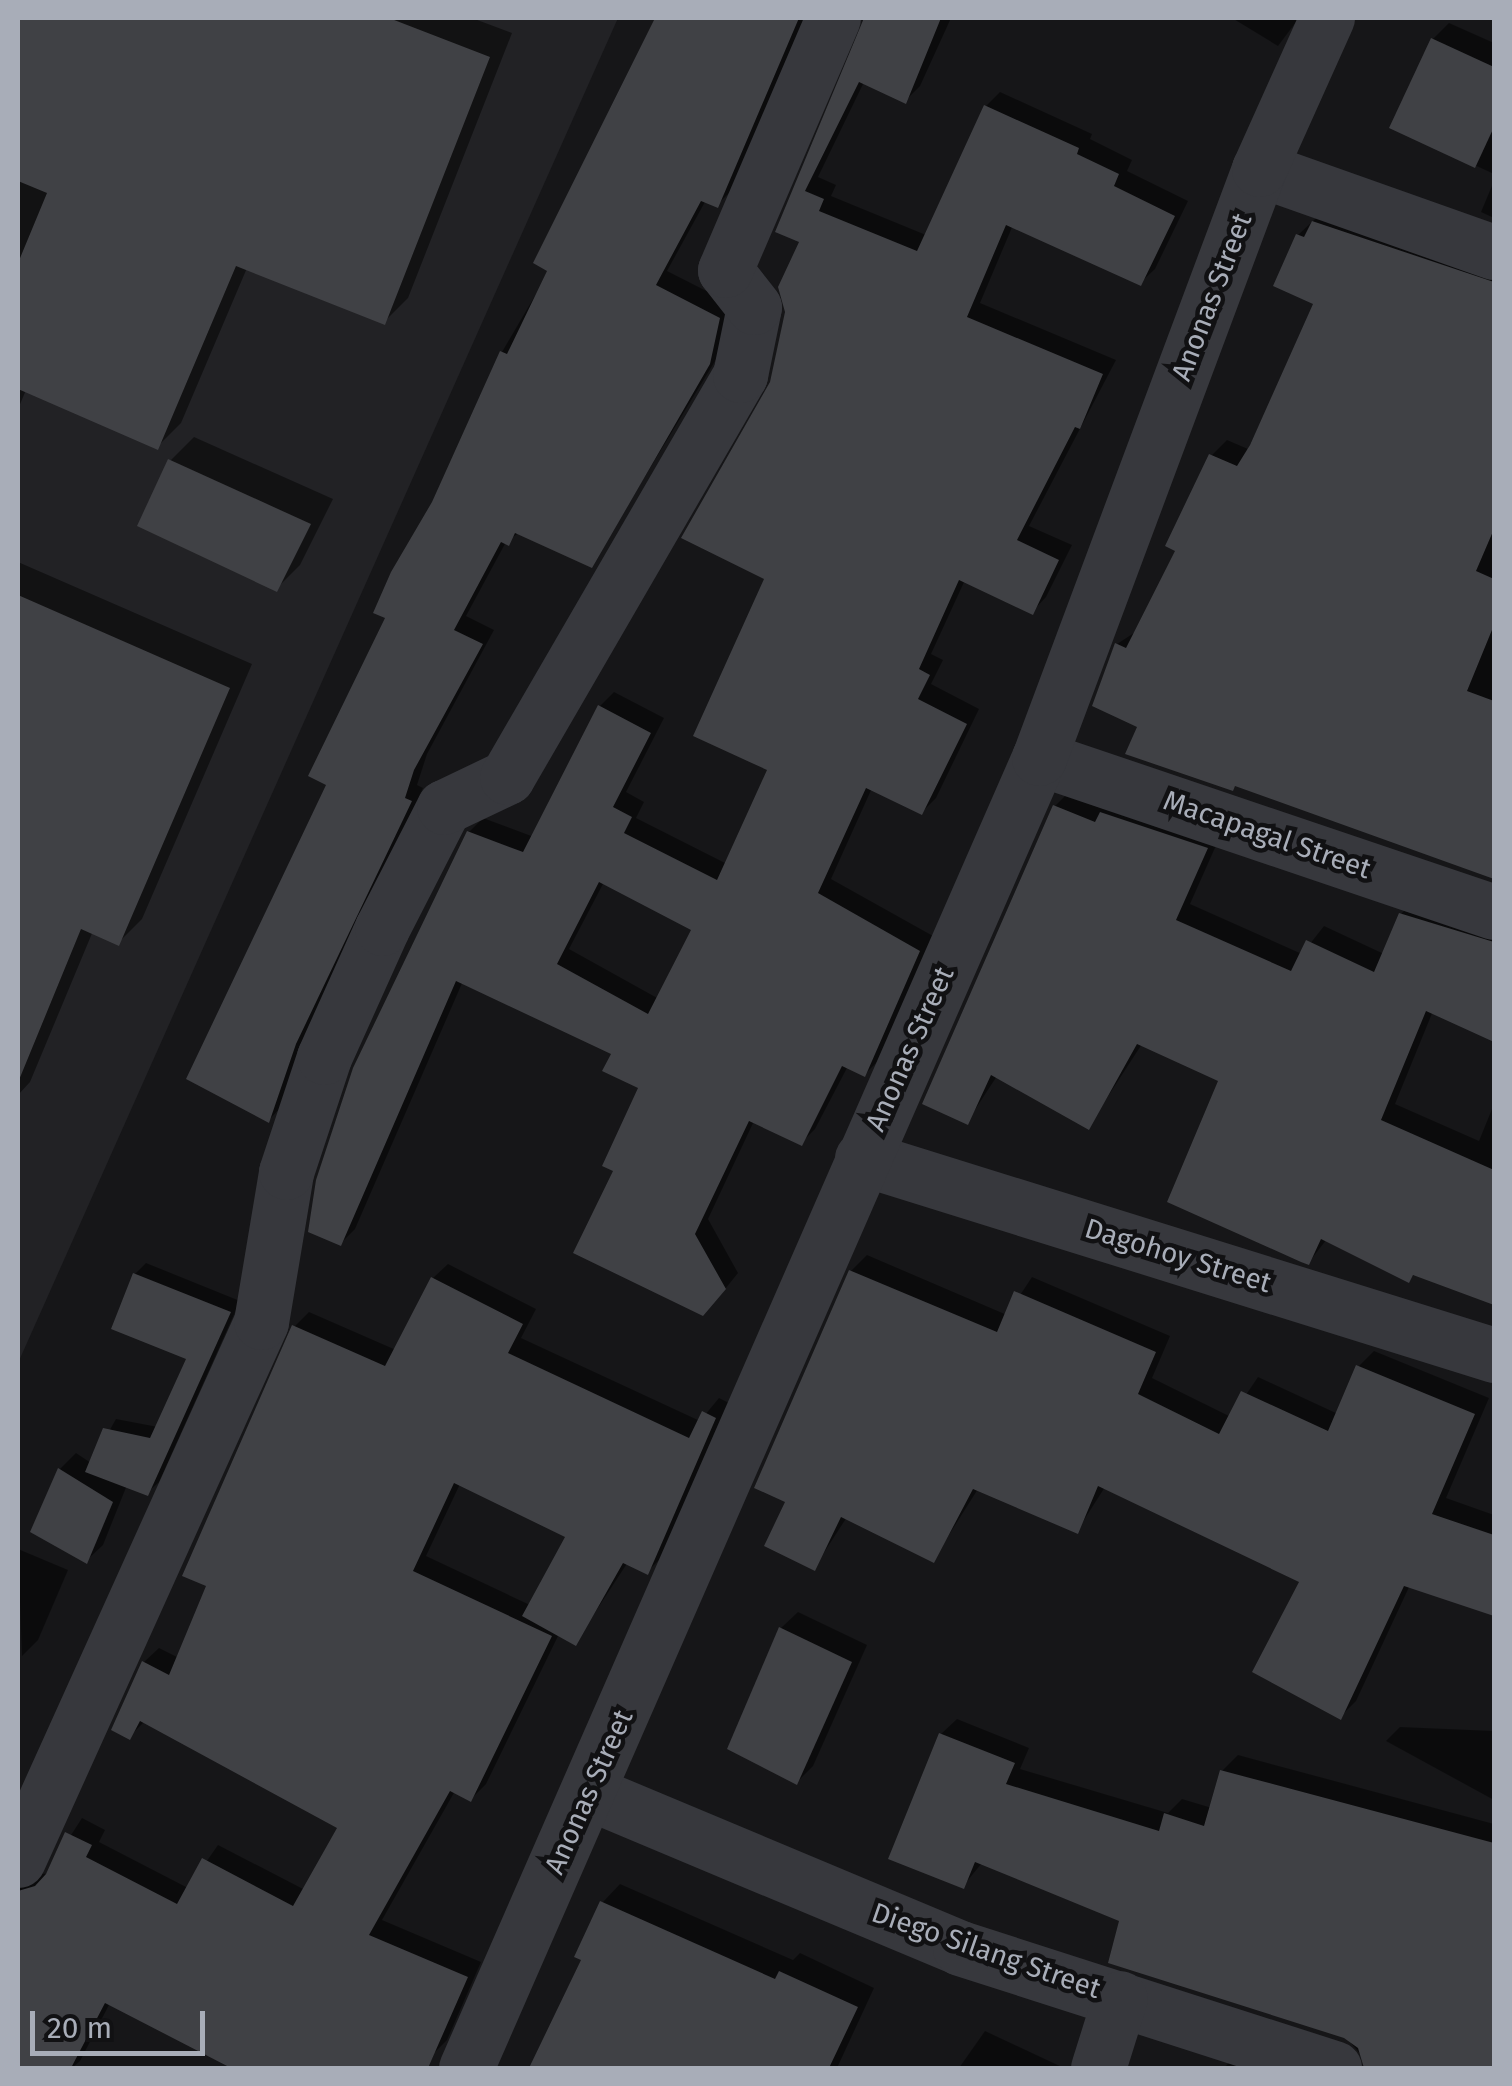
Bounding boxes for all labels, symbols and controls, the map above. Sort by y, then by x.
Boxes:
street label: Anonas Street [1165,209,1259,385]
street label: Macapagal Street [1159,784,1375,886]
street label: Anonas Street [859,961,961,1137]
street label: Dagohoy Street [1081,1212,1275,1300]
street label: Anonas Street [538,1704,640,1880]
street label: Diego Silang Street [867,1896,1105,2006]
scale bar [35,1991,210,2053]
text: 20 m [47,2010,112,2046]

